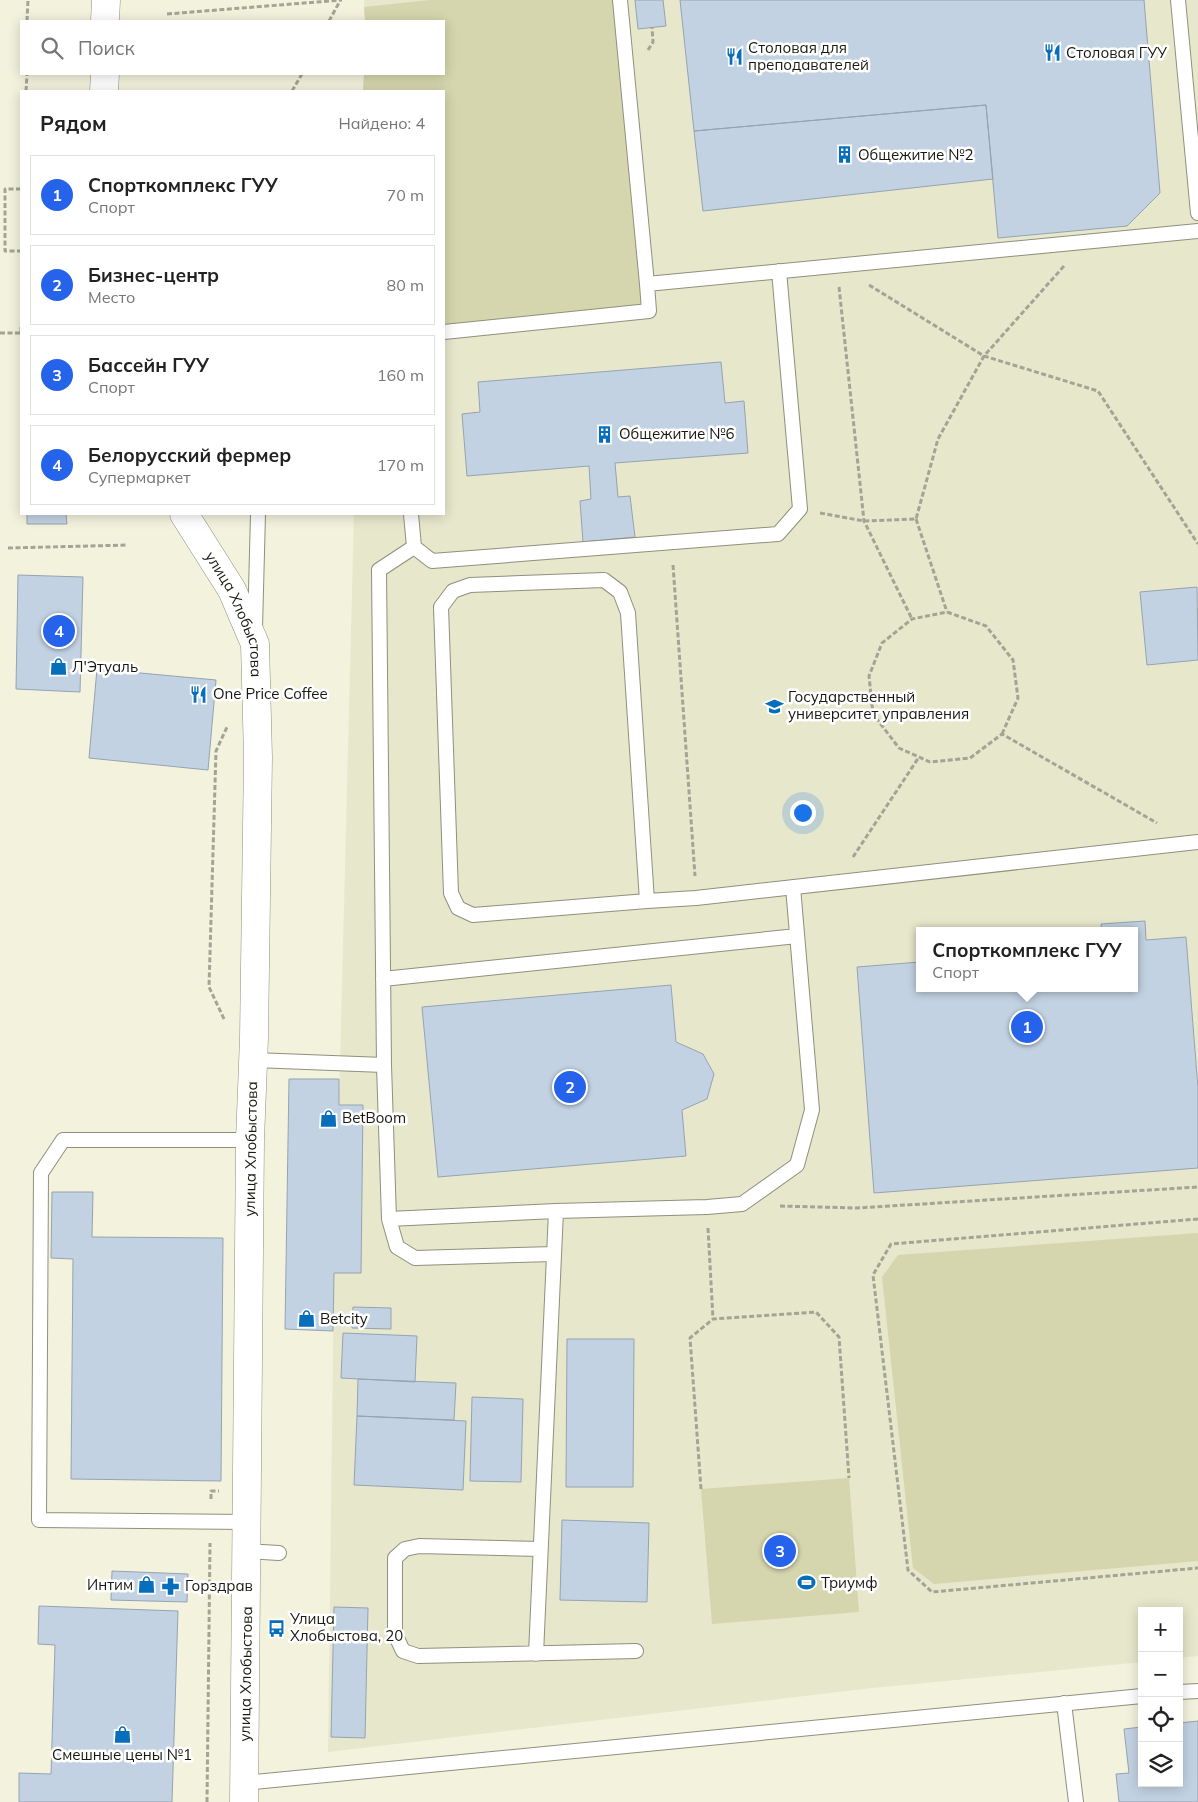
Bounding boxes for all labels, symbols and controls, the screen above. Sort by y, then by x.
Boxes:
search box [20,20,445,75]
icon: search [38,34,66,62]
text: Поиск [78,36,135,60]
place label: Столовая для преподавателей [748,38,869,74]
restaurant icon: Столовая ГУУ [1042,43,1062,63]
place label: Столовая ГУУ [1066,43,1167,62]
restaurant icon: Столовая для преподавателей [724,47,744,67]
text: Рядом [40,110,107,136]
text: Найдено: 4 [339,113,425,133]
building icon: Общежитие №2 [834,145,854,165]
place label: Общежитие №2 [858,145,974,164]
text: Спорткомплекс ГУУ [88,173,278,197]
text: 1 [52,185,62,205]
text: 70 m [387,185,424,205]
text: Спорт [88,197,135,217]
text: Бизнес-центр [88,263,219,287]
text: 2 [52,275,62,295]
text: 80 m [387,275,424,295]
text: Место [88,287,135,307]
text: Бассейн ГУУ [88,353,209,377]
text: 3 [52,365,62,385]
text: 160 m [377,365,424,385]
text: Спорт [88,377,135,397]
building icon: Общежитие №6 [595,424,615,444]
place label: Общежитие №6 [619,424,735,443]
text: Белорусский фермер [88,443,291,467]
text: 4 [52,455,62,475]
text: 170 m [377,455,424,475]
text: Супермаркет [88,467,191,487]
street label: улица Хлобыстова [201,548,266,677]
pin: 4 [43,612,75,650]
shop icon: Л'Этуаль [48,657,68,677]
place label: Л'Этуаль [72,657,138,676]
restaurant icon: One Price Coffee [189,684,209,704]
place label: One Price Coffee [213,684,328,703]
place label: Государственный университет управления [788,687,969,723]
school or university icon: Государственный университет управления [764,696,784,716]
your location [790,800,816,826]
popup [916,927,1138,992]
text: Спорткомплекс ГУУ [932,938,1122,962]
text: Спорт [932,962,979,982]
pin: 1 [1011,1008,1043,1046]
pin: 2 [554,1068,586,1106]
street label: улица Хлобыстова [240,1081,261,1217]
shop icon: BetBoom [318,1108,338,1128]
place label: BetBoom [342,1108,406,1127]
shop icon: Betcity [296,1309,316,1329]
place label: Betcity [320,1309,368,1328]
pin: 3 [764,1532,796,1570]
sports icon: Триумф [797,1573,817,1593]
place label: Триумф [821,1573,877,1592]
place label: Интим [87,1575,133,1594]
shop icon: Интим [137,1575,157,1595]
pharmacy icon: Горздрав [161,1576,181,1596]
place label: Горздрав [185,1576,253,1595]
street label: улица Хлобыстова [235,1606,256,1742]
map controls [1138,1607,1183,1787]
button: + [1138,1607,1183,1652]
place label: Улица Хлобыстова, 20 [289,1609,403,1645]
bus stop icon: Улица Хлобыстова, 20 [266,1618,286,1638]
button: − [1138,1652,1183,1697]
button: locate [1138,1697,1183,1742]
shop icon: Смешные цены №1 [112,1724,132,1744]
button: layers [1138,1742,1183,1787]
place label: Смешные цены №1 [52,1745,192,1764]

